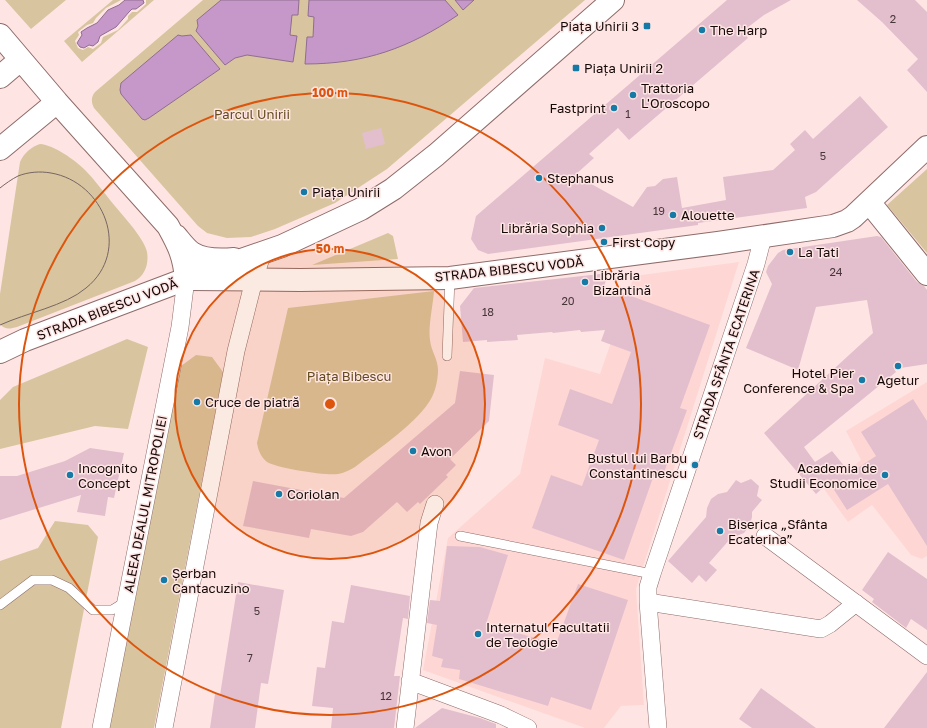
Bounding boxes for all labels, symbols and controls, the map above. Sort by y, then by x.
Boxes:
house number: 2 [890,12,896,25]
place label: Piața Unirii 3 [560,18,639,34]
marker: Piața Unirii 3 [642,21,652,31]
place label: The Harp [710,22,767,38]
marker: The Harp [697,25,707,35]
place label: Piața Unirii 2 [584,60,663,76]
marker: Piața Unirii 2 [571,63,581,73]
place label: Trattoria L'Oroscopo [641,80,710,111]
text: 100 m [312,85,348,100]
marker: Trattoria L'Oroscopo [628,90,638,100]
place label: Fastprint [549,100,606,116]
marker: Fastprint [609,103,619,113]
park label: Parcul Unirii [214,106,290,122]
house number: 1 [625,107,631,120]
house number: 5 [820,149,826,162]
place label: Stephanus [547,170,614,186]
marker: Stephanus [534,173,544,183]
place label: Piața Unirii [312,184,380,200]
marker: Piața Unirii [299,187,309,197]
house number: 19 [653,204,665,217]
place label: Alouette [681,207,735,223]
marker: Alouette [668,210,678,220]
place label: Librăria Sophia [501,220,594,236]
marker: Librăria Sophia [597,223,607,233]
place label: First Copy [612,234,676,250]
marker: First Copy [599,237,609,247]
text: 50 m [316,241,344,256]
place label: La Tati [798,244,839,260]
marker: La Tati [785,247,795,257]
street label: STRADA BIBESCU VODĂ [434,253,584,285]
house number: 24 [829,265,843,278]
street label: STRADA SFÂNTA ECATERINA [689,266,763,441]
place label: Librăria Bizantină [593,267,651,298]
street label: STRADA BIBESCU VODĂ [34,275,180,343]
marker: Librăria Bizantină [580,277,590,287]
house number: 20 [561,294,575,307]
house number: 18 [482,305,494,318]
marker: Agetur [893,361,903,371]
place label: Hotel Pier Conference & Spa [743,365,854,396]
park label: Piața Bibescu [307,368,391,384]
place label: Agetur [877,372,919,388]
marker: Hotel Pier Conference & Spa [857,375,867,385]
place label: Cruce de piatră [205,394,300,410]
marker: Cruce de piatră [192,397,202,407]
centre of rings [323,397,337,411]
street label: ALEEA DEALUL MITROPOLIEI [120,414,170,594]
place label: Avon [421,443,452,459]
marker: Avon [408,446,418,456]
place label: Bustul lui Barbu Constantinescu [587,450,687,481]
place label: Incognito Concept [78,460,138,491]
marker: Bustul lui Barbu Constantinescu [690,460,700,470]
place label: Academia de Studii Economice [770,460,877,491]
marker: Incognito Concept [65,470,75,480]
marker: Academia de Studii Economice [880,470,890,480]
place label: Coriolan [287,486,340,502]
marker: Coriolan [274,489,284,499]
place label: Biserica „Sfânta Ecaterina” [728,516,828,547]
marker: Biserica „Sfânta Ecaterina” [715,526,725,536]
place label: Șerban Cantacuzino [172,565,250,596]
marker: Șerban Cantacuzino [159,575,169,585]
house number: 5 [254,604,260,617]
place label: Internatul Facultatii de Teologie [486,619,610,650]
marker: Internatul Facultatii de Teologie [473,629,483,639]
house number: 7 [247,651,253,664]
house number: 12 [380,689,392,702]

